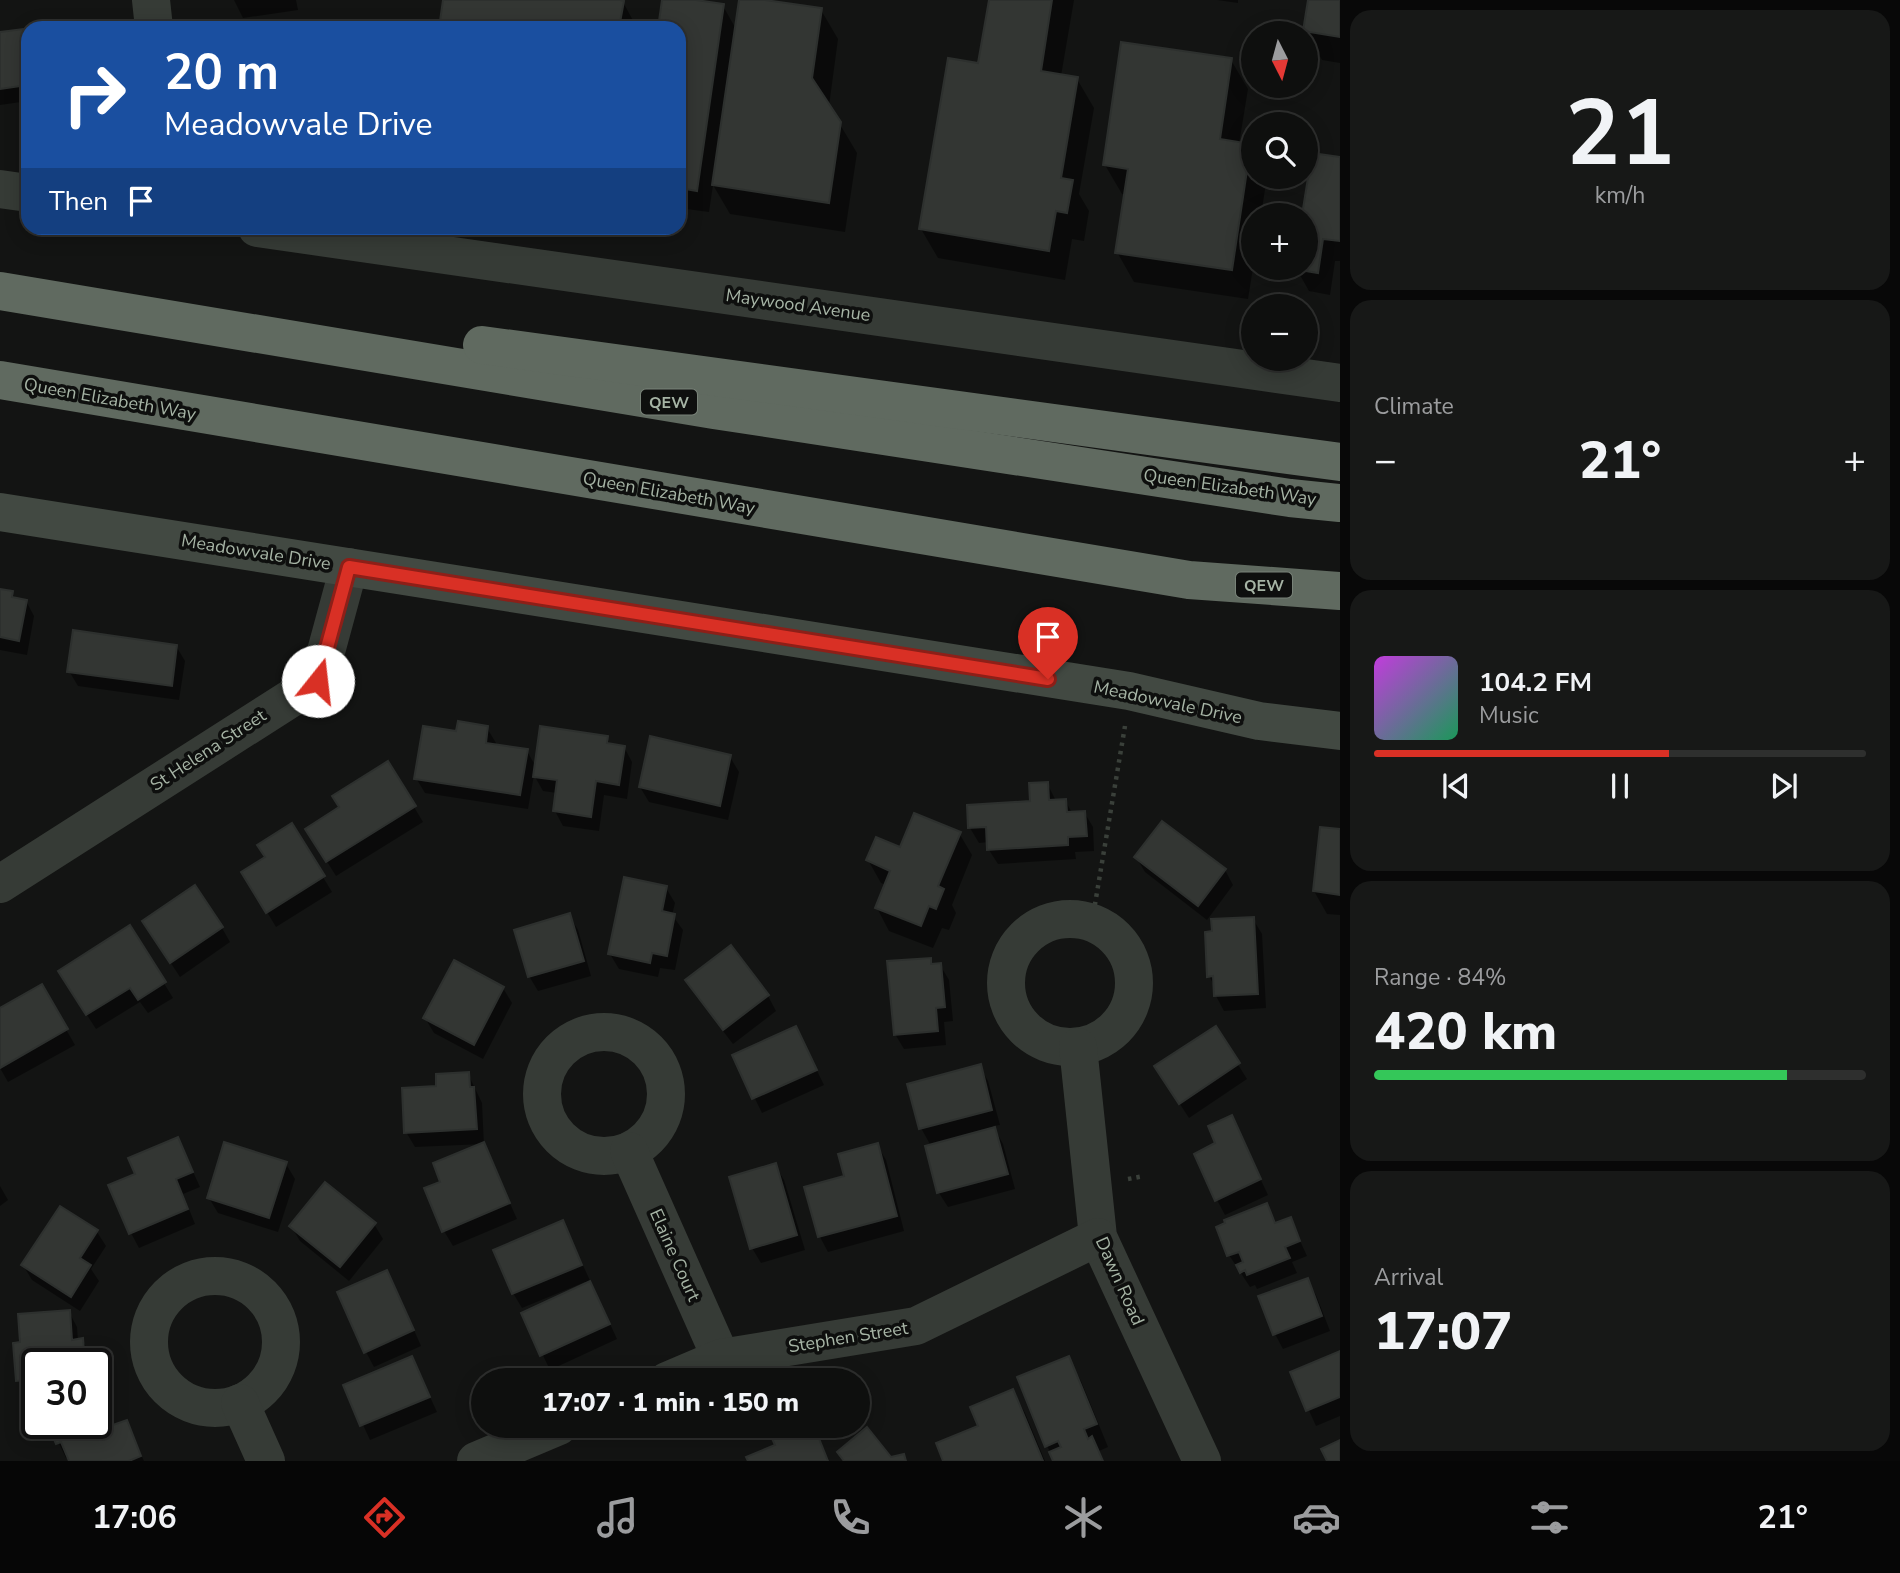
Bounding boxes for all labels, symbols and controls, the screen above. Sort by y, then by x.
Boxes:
north arrow [1241,21,1318,98]
map controls [1241,21,1318,371]
text: 20 m [164,39,279,106]
icon: right [49,49,140,140]
text: 21 [1565,72,1675,196]
text: Meadowvale Drive [164,103,433,146]
button: search [1241,112,1318,189]
text: km/h [1595,180,1645,211]
icon: arrive [122,182,160,220]
text: Then [49,184,108,219]
button: + [1241,203,1318,280]
street label: Maywood Avenue [724,283,872,327]
button: − [1241,294,1318,371]
street label: Queen Elizabeth Way [22,372,199,426]
road number: QEW [641,390,697,414]
text: Climate [1374,391,1454,422]
text: 21° [1579,425,1661,496]
text: − [1374,435,1397,486]
text: + [1843,435,1866,486]
street label: Queen Elizabeth Way [1142,463,1319,511]
street label: Queen Elizabeth Way [581,466,758,520]
street label: Meadowvale Drive [179,528,333,576]
road number: QEW [1236,572,1292,598]
pin [1018,607,1078,679]
icon: arrive [1029,618,1067,656]
position arrow [281,644,355,718]
text: 104.2 FM [1479,665,1592,700]
street label: Meadowvale Drive [1092,675,1244,729]
text: Music [1479,700,1539,731]
street label: St Helena Street [145,703,271,796]
icon: previous [1437,767,1475,805]
icon: pause [1601,767,1639,805]
icon: next [1765,767,1803,805]
text: Range · 84% [1374,962,1506,993]
text: 420 km [1374,996,1557,1067]
street label: Elaine Court [644,1205,706,1306]
street label: Dawn Road [1090,1233,1150,1329]
text: Arrival [1374,1262,1443,1293]
text: 17:07 [1374,1296,1512,1367]
street label: Stephen Street [786,1316,910,1358]
speed limit sign: 30 [21,1348,112,1439]
text: 17:07 · 1 min · 150 m [542,1385,799,1420]
icon: directions [360,1493,409,1542]
icon: music [593,1493,642,1542]
icon: phone [826,1493,875,1542]
icon: climate [1059,1493,1108,1542]
icon: car [1292,1493,1341,1542]
icon: filters [1525,1493,1574,1542]
text: 17:06 [92,1496,177,1539]
text: 21° [1757,1496,1808,1539]

